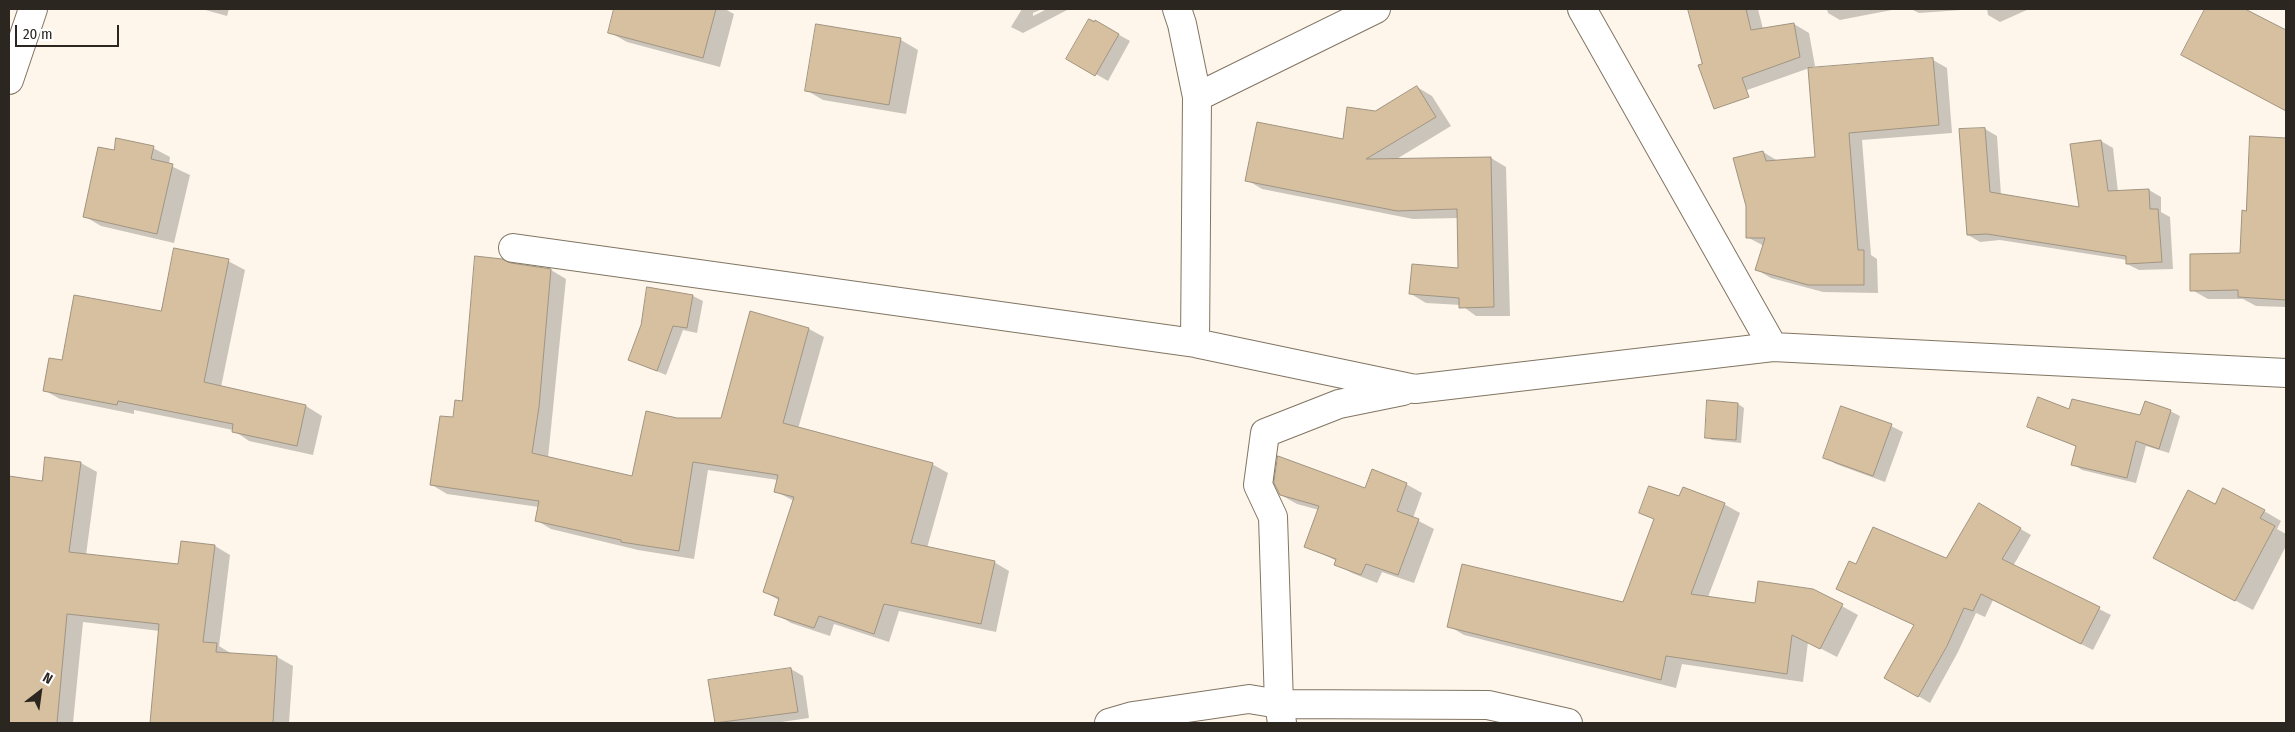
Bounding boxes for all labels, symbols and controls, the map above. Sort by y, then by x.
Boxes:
scale bar [18,15,121,47]
text: 20 m [23,25,53,43]
north arrow [15,667,65,717]
text: N [40,669,56,688]

